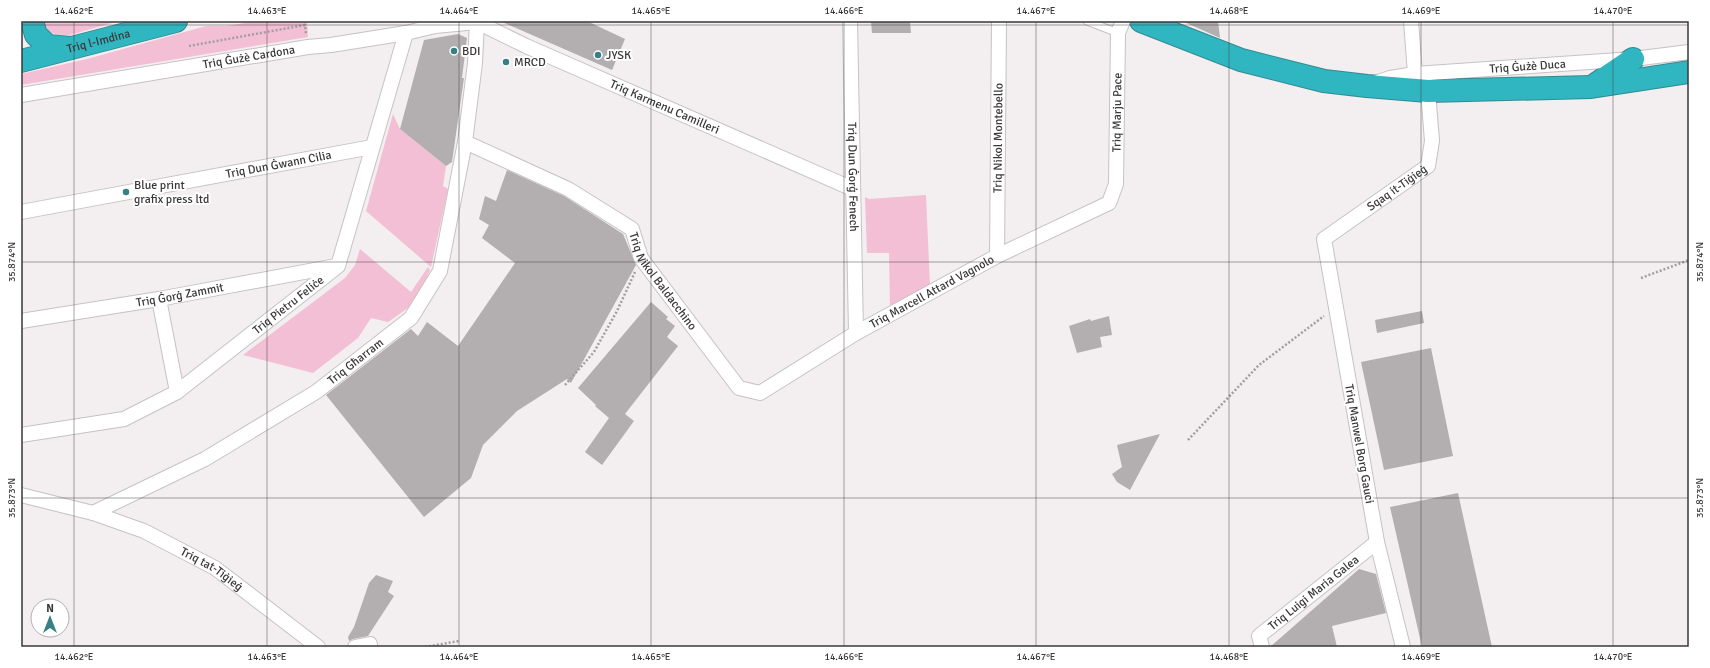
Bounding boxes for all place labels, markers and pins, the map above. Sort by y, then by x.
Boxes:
place label: BDI [462,44,481,59]
marker: BDI [449,46,459,56]
place label: JYSK [606,48,631,63]
marker: JYSK [593,50,603,60]
place label: MRCD [514,55,546,70]
marker: MRCD [501,57,511,67]
place label: Blue print grafix press ltd [134,178,209,207]
marker: Blue print grafix press ltd [121,187,131,197]

